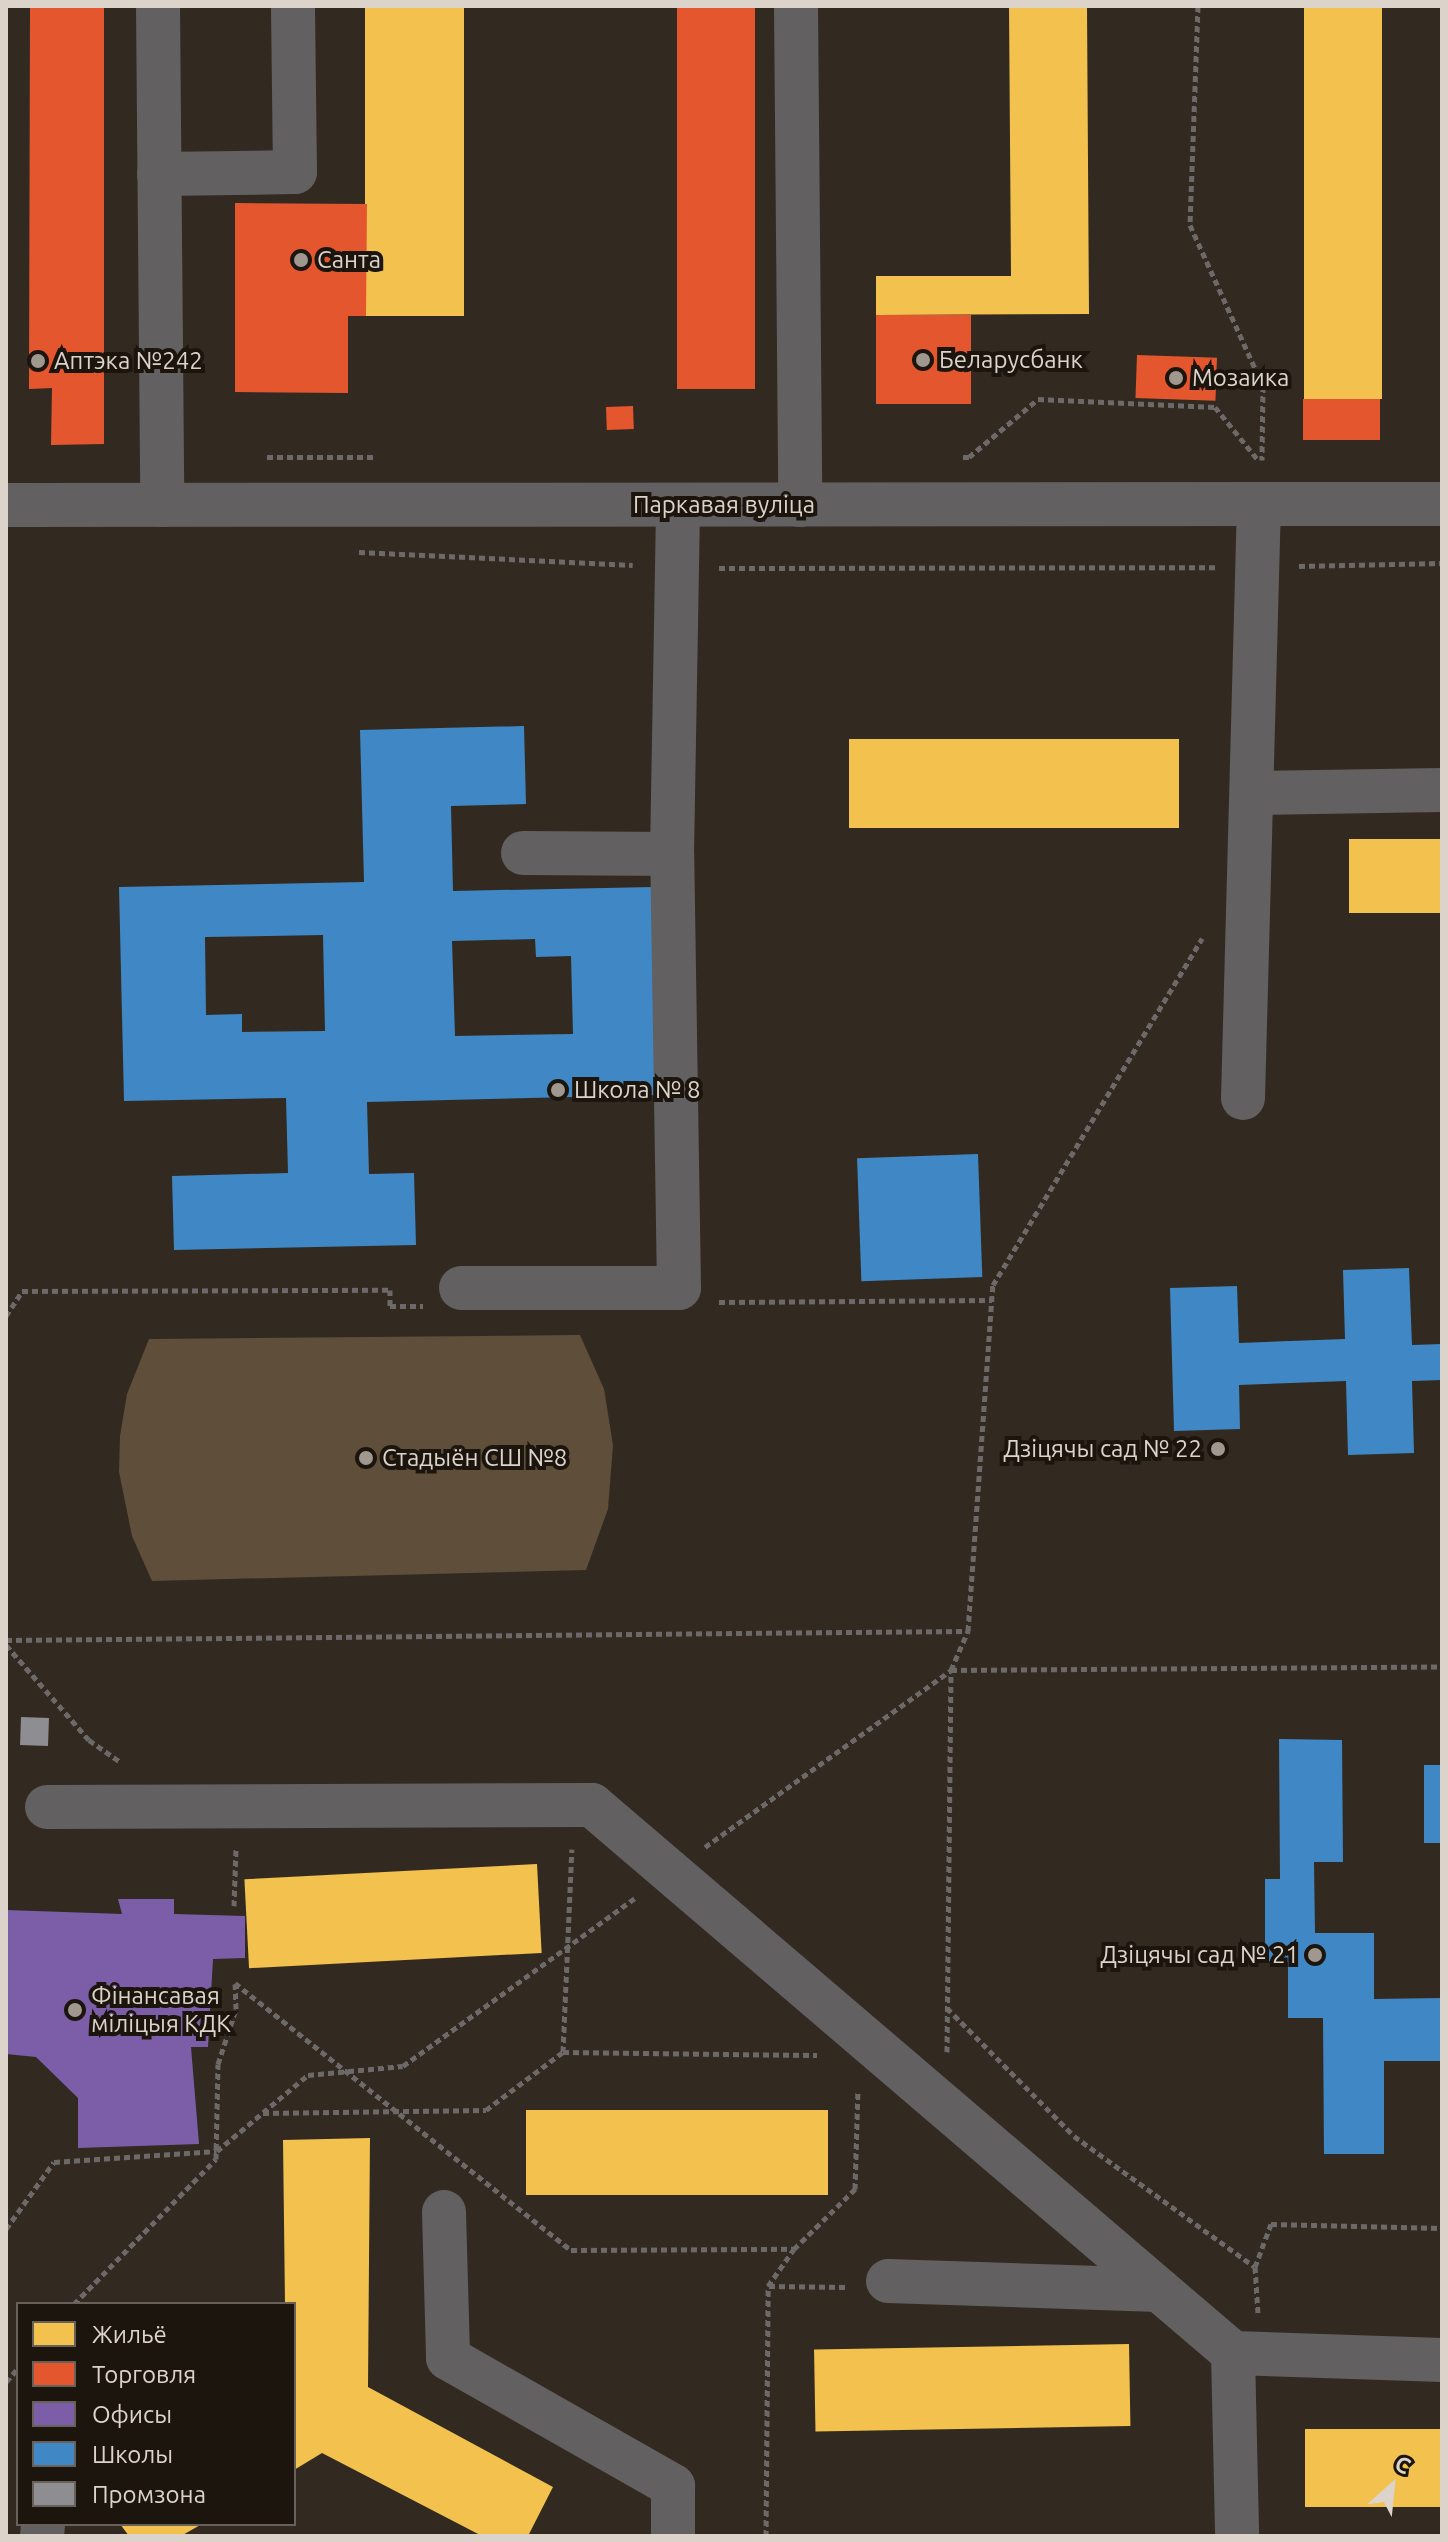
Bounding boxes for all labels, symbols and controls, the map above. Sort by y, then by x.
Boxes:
place label: Санта [317,246,381,274]
marker: Санта [292,251,310,269]
place label: Беларусбанк [939,346,1083,374]
place label: Аптэка №242 [54,347,203,375]
marker: Беларусбанк [914,351,932,369]
marker: Аптэка №242 [29,352,47,370]
place label: Мозаика [1192,364,1289,392]
marker: Мозаика [1167,369,1185,387]
street label: Паркавая вуліца [633,491,815,519]
place label: Школа № 8 [574,1076,701,1104]
marker: Школа № 8 [549,1081,567,1099]
place label: Дзіцячы сад № 22 [1003,1435,1202,1463]
marker: Дзіцячы сад № 22 [1209,1440,1227,1458]
place label: Стадыён СШ №8 [382,1444,567,1472]
marker: Стадыён СШ №8 [357,1449,375,1467]
place label: Дзіцячы сад № 21 [1100,1941,1299,1969]
marker: Дзіцячы сад № 21 [1306,1946,1324,1964]
place label: Фінансавая міліцыя КДК [91,1982,231,2038]
marker: Фінансавая міліцыя КДК [66,2001,84,2019]
legend [16,2302,296,2526]
text: Жильё [92,2321,167,2348]
text: Торговля [92,2361,196,2388]
text: Офисы [92,2401,172,2428]
text: Школы [92,2441,173,2468]
north arrow [1352,2446,1432,2526]
text: С [1391,2450,1415,2479]
text: Промзона [92,2481,206,2508]

